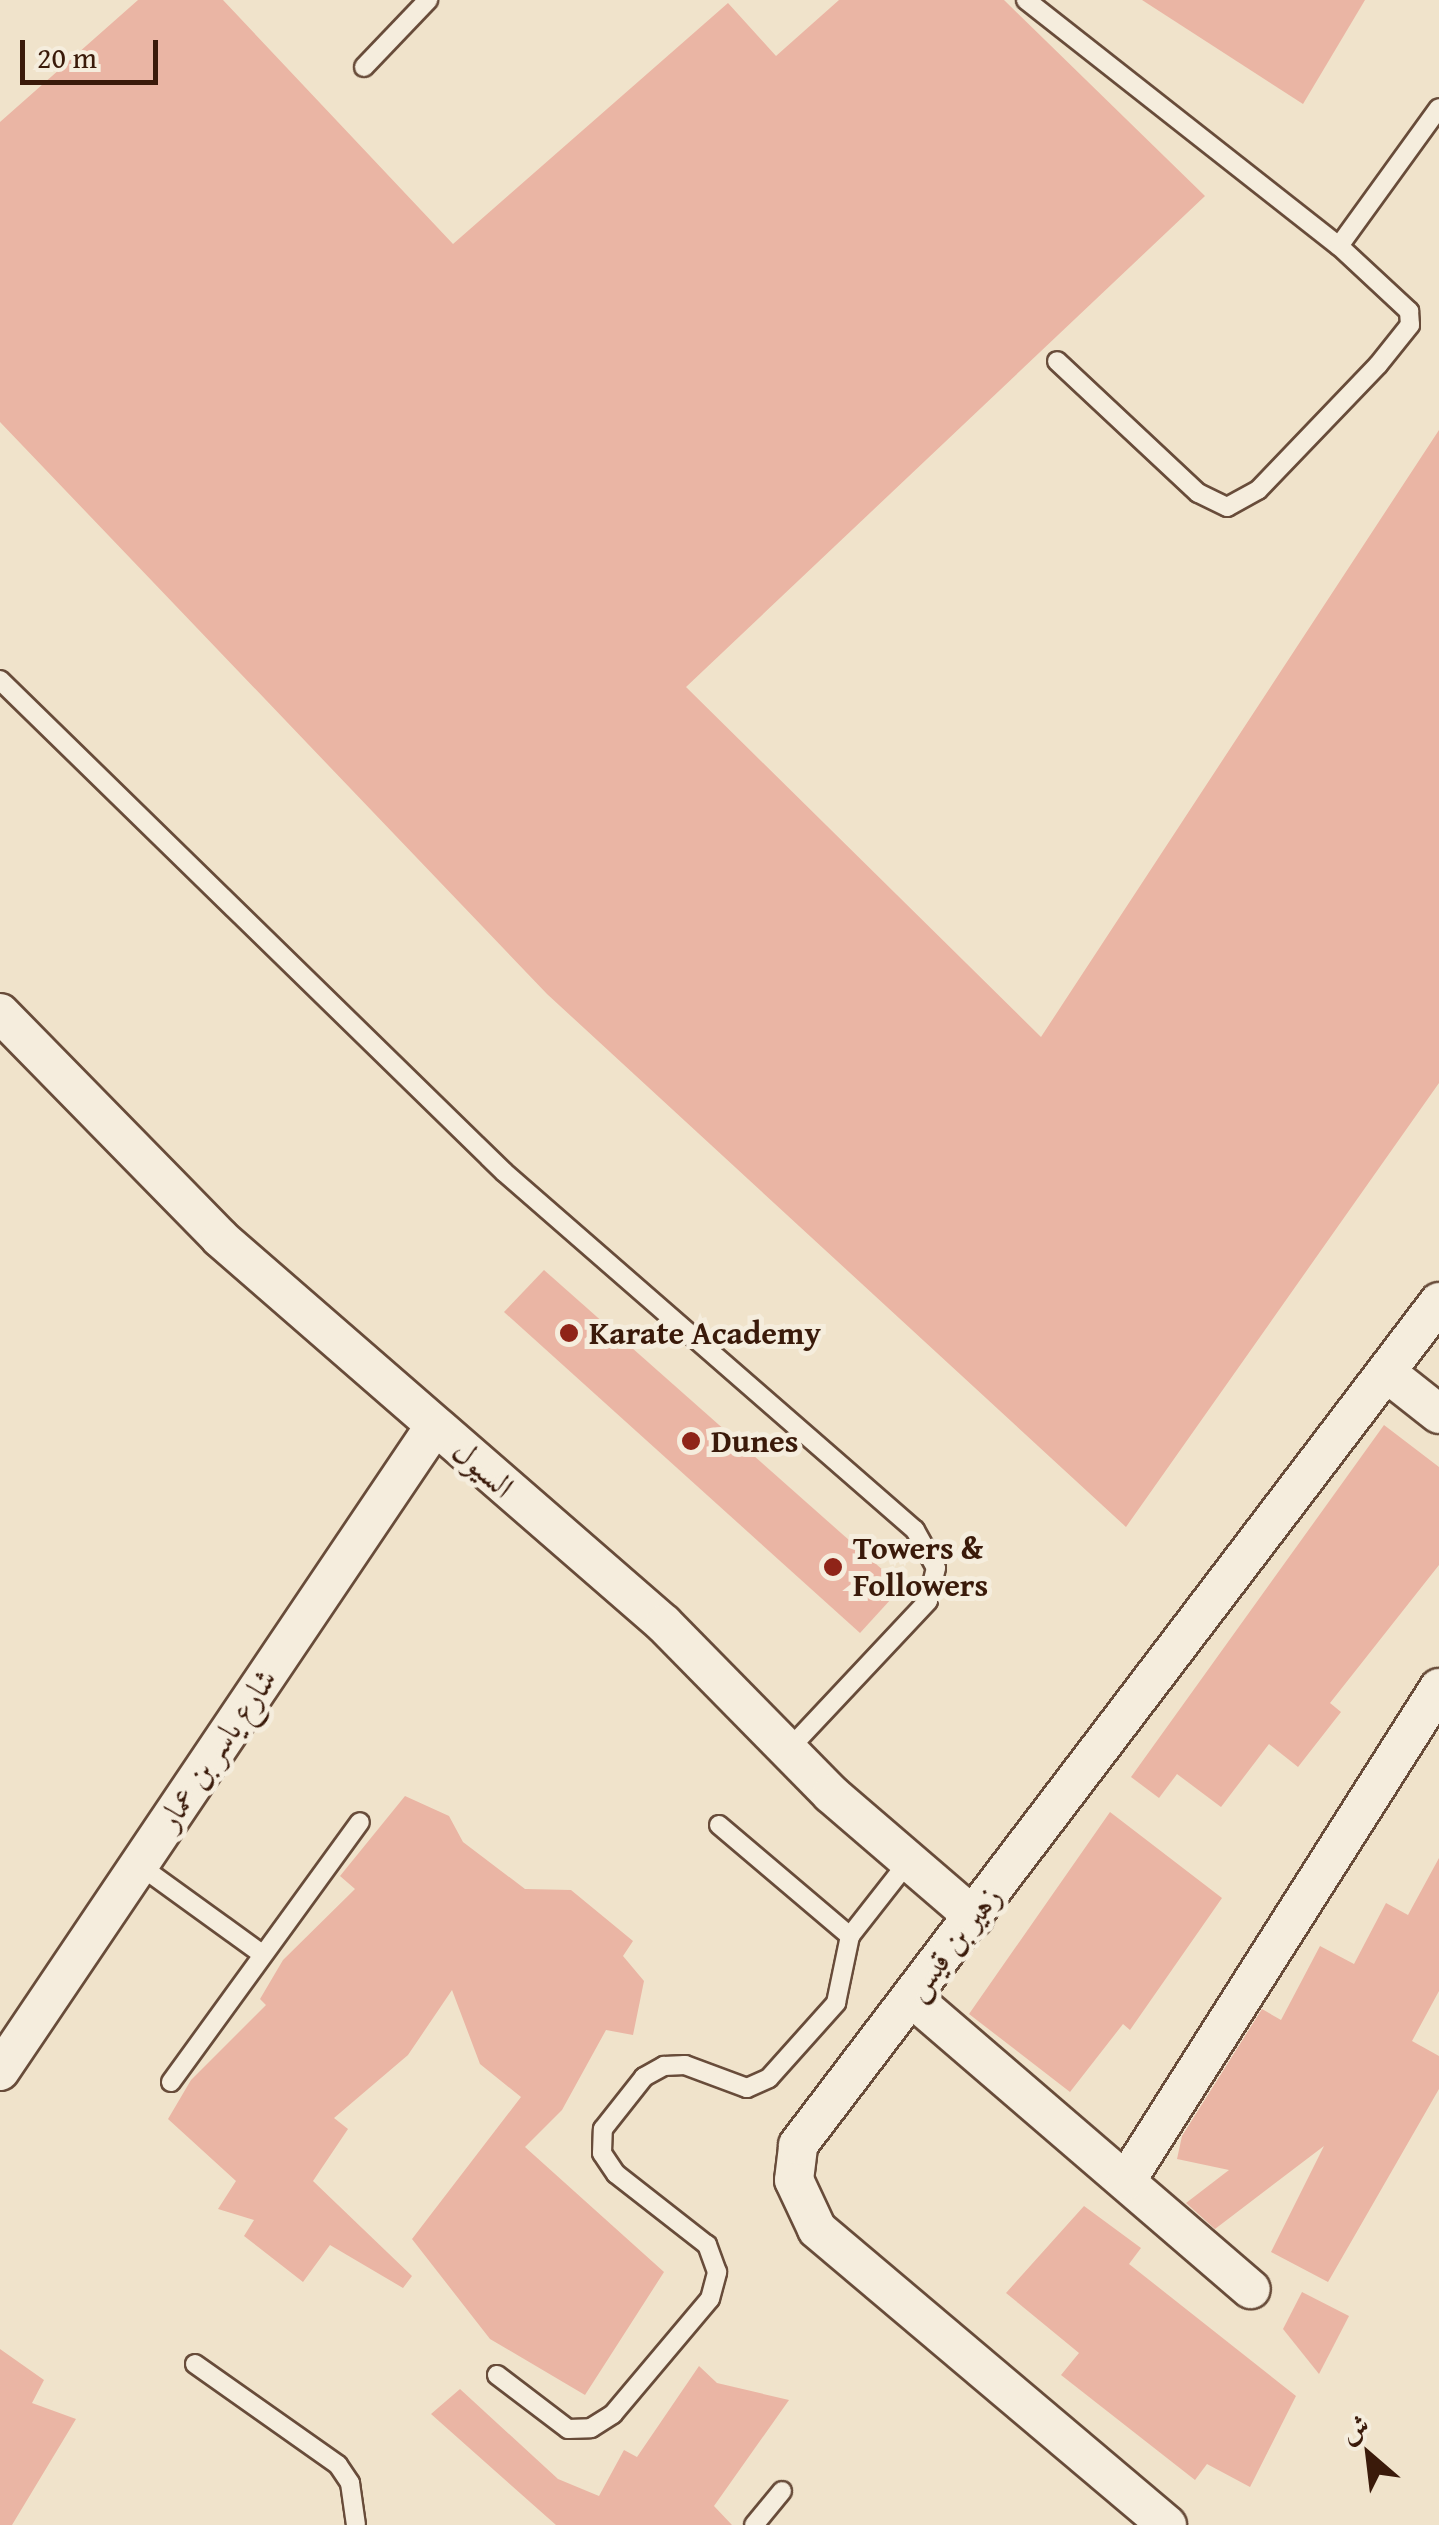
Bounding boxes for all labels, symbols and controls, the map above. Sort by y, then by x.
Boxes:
scale bar [25,20,162,82]
text: 20 m [37,35,97,79]
place label: Karate Academy [589,1314,821,1352]
marker: Karate Academy [558,1322,580,1344]
place label: Dunes [711,1422,799,1460]
marker: Dunes [680,1430,702,1452]
street label: السيول [444,1432,522,1506]
place label: Towers & Followers [853,1530,988,1605]
marker: Towers & Followers [822,1556,844,1578]
street label: شارع ياسر بن عمار [149,1661,285,1837]
street label: زهير بن قيس [896,1878,1010,2008]
text: ش [1333,2403,1377,2453]
north arrow [1319,2405,1419,2505]

